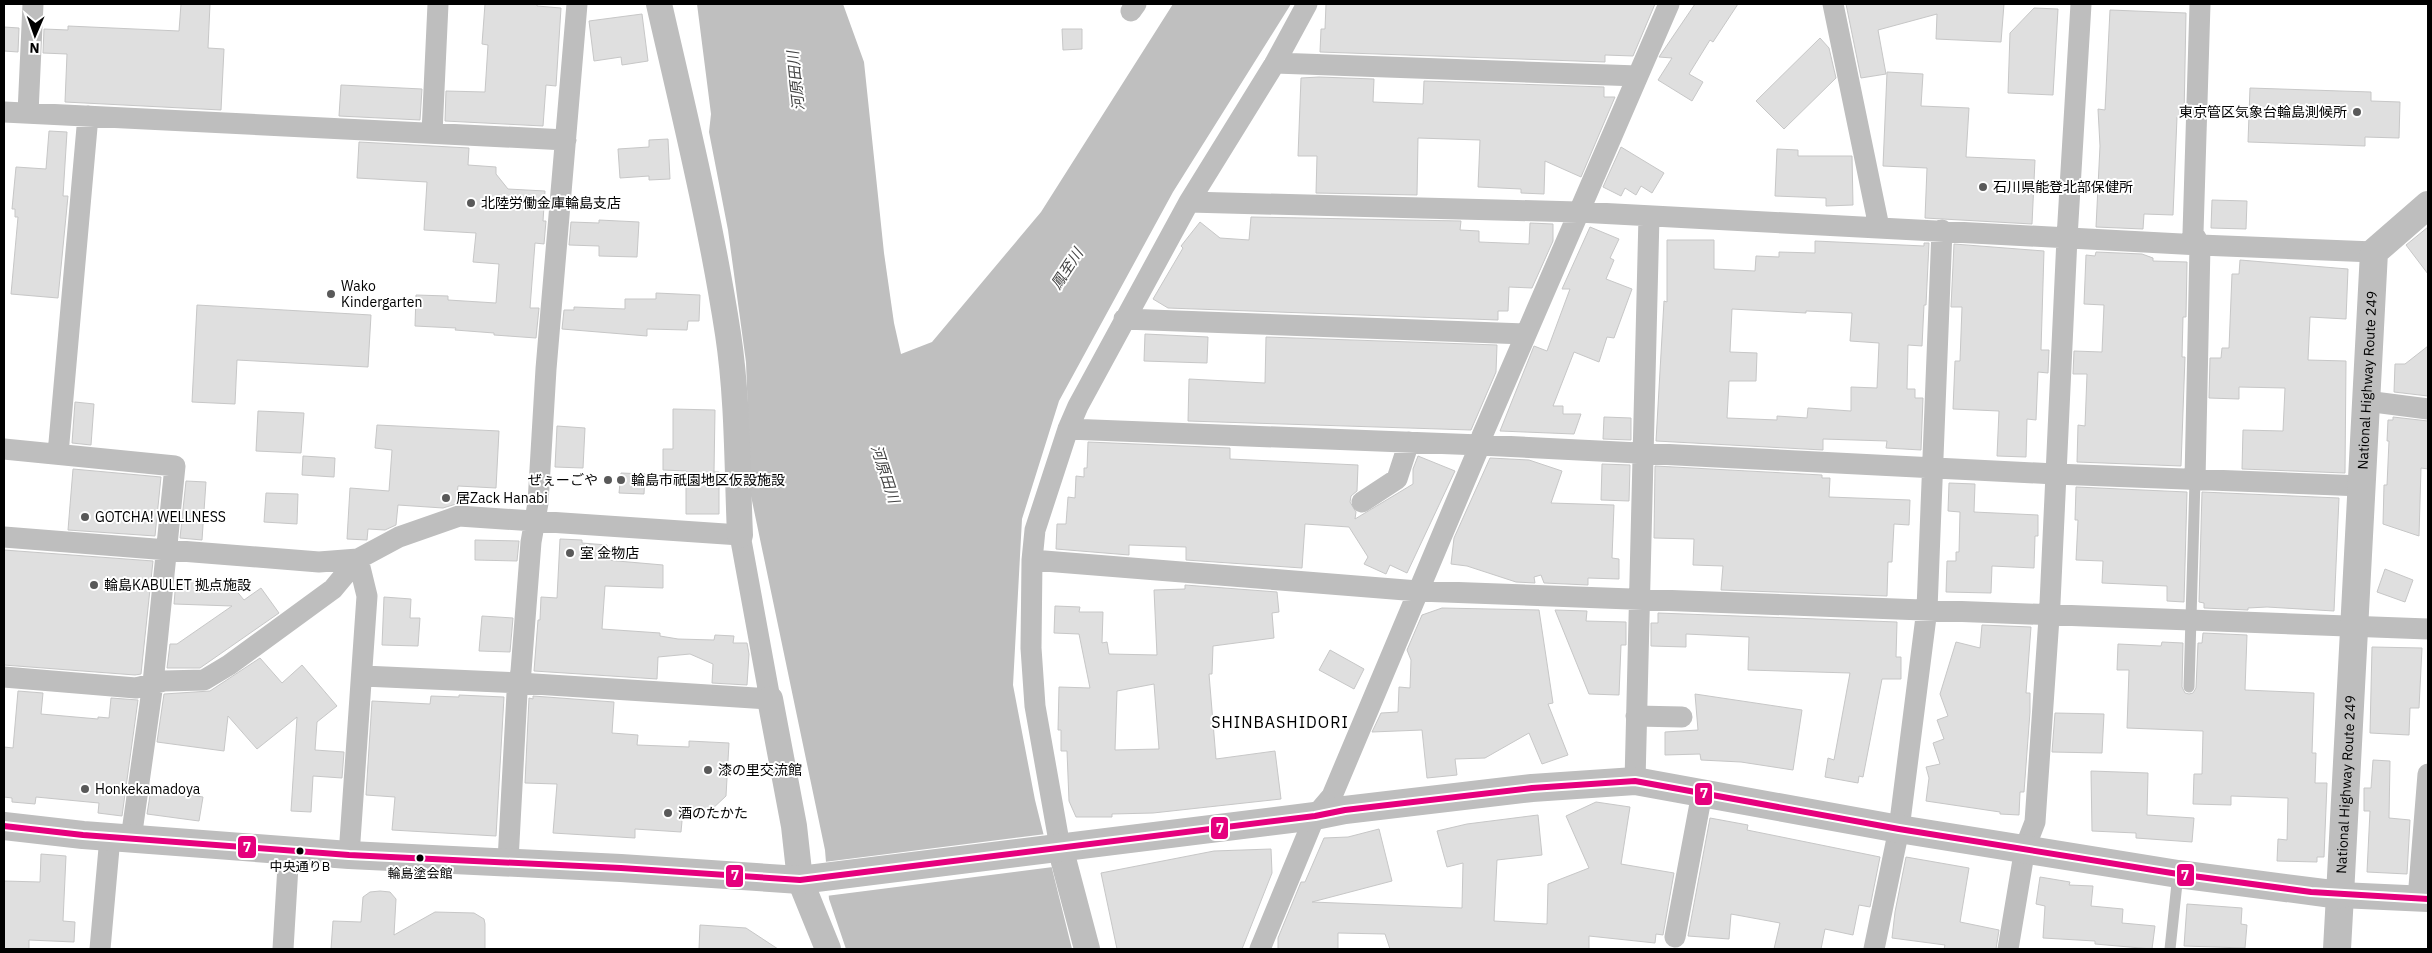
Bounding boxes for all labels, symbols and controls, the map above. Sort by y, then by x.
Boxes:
north arrow [10,10,60,60]
text: N [29,39,40,57]
water label: 河原田川 [783,48,808,112]
place label: 東京管区気象台輪島測候所 [2179,103,2347,121]
marker: 東京管区気象台輪島測候所 [2351,106,2363,118]
place label: 石川県能登北部保健所 [1993,178,2133,196]
marker: 石川県能登北部保健所 [1977,181,1989,193]
place label: 北陸労働金庫輪島支店 [481,194,621,212]
marker: 北陸労働金庫輪島支店 [465,197,477,209]
water label: 鳳至川 [1046,243,1088,293]
place label: Wako Kindergarten [341,277,422,311]
marker: Wako Kindergarten [325,288,337,300]
street label: National Highway Route 249 [2354,290,2381,470]
water label: 河原田川 [867,442,904,507]
place label: ぜぇーごや [528,471,598,489]
place label: 輪島市祇園地区仮設施設 [631,471,785,489]
marker: ぜぇーごや [602,474,614,486]
marker: 輪島市祇園地区仮設施設 [615,474,627,486]
place label: 居Zack Hanabi [456,489,548,507]
marker: 居Zack Hanabi [440,492,452,504]
place label: GOTCHA! WELLNESS [95,508,226,526]
marker: GOTCHA! WELLNESS [79,511,91,523]
place label: 室 金物店 [580,544,639,562]
marker: 室 金物店 [564,547,576,559]
place label: 輪島KABULET 拠点施設 [104,576,251,594]
marker: 輪島KABULET 拠点施設 [88,579,100,591]
street label: National Highway Route 249 [2332,695,2360,874]
district label: SHINBASHIDORI [1211,712,1349,732]
place label: 漆の里交流館 [718,761,802,779]
marker: 漆の里交流館 [702,764,714,776]
place label: Honkekamadoya [95,780,201,798]
line badge: 7 [1694,782,1713,806]
marker: Honkekamadoya [79,783,91,795]
text: 7 [1700,784,1708,802]
place label: 酒のたかた [678,804,748,822]
marker: 酒のたかた [662,807,674,819]
line badge: 7 [1210,816,1229,840]
text: 7 [1216,819,1224,837]
line badge: 7 [237,835,257,859]
text: 7 [243,838,251,856]
marker: 中央通りB [295,846,305,856]
marker: 輪島塗会館 [415,853,425,863]
place label: 中央通りB [270,858,330,875]
line badge: 7 [2176,863,2195,887]
line badge: 7 [725,864,744,888]
place label: 輪島塗会館 [387,865,453,882]
text: 7 [731,866,739,884]
text: 7 [2181,866,2189,884]

